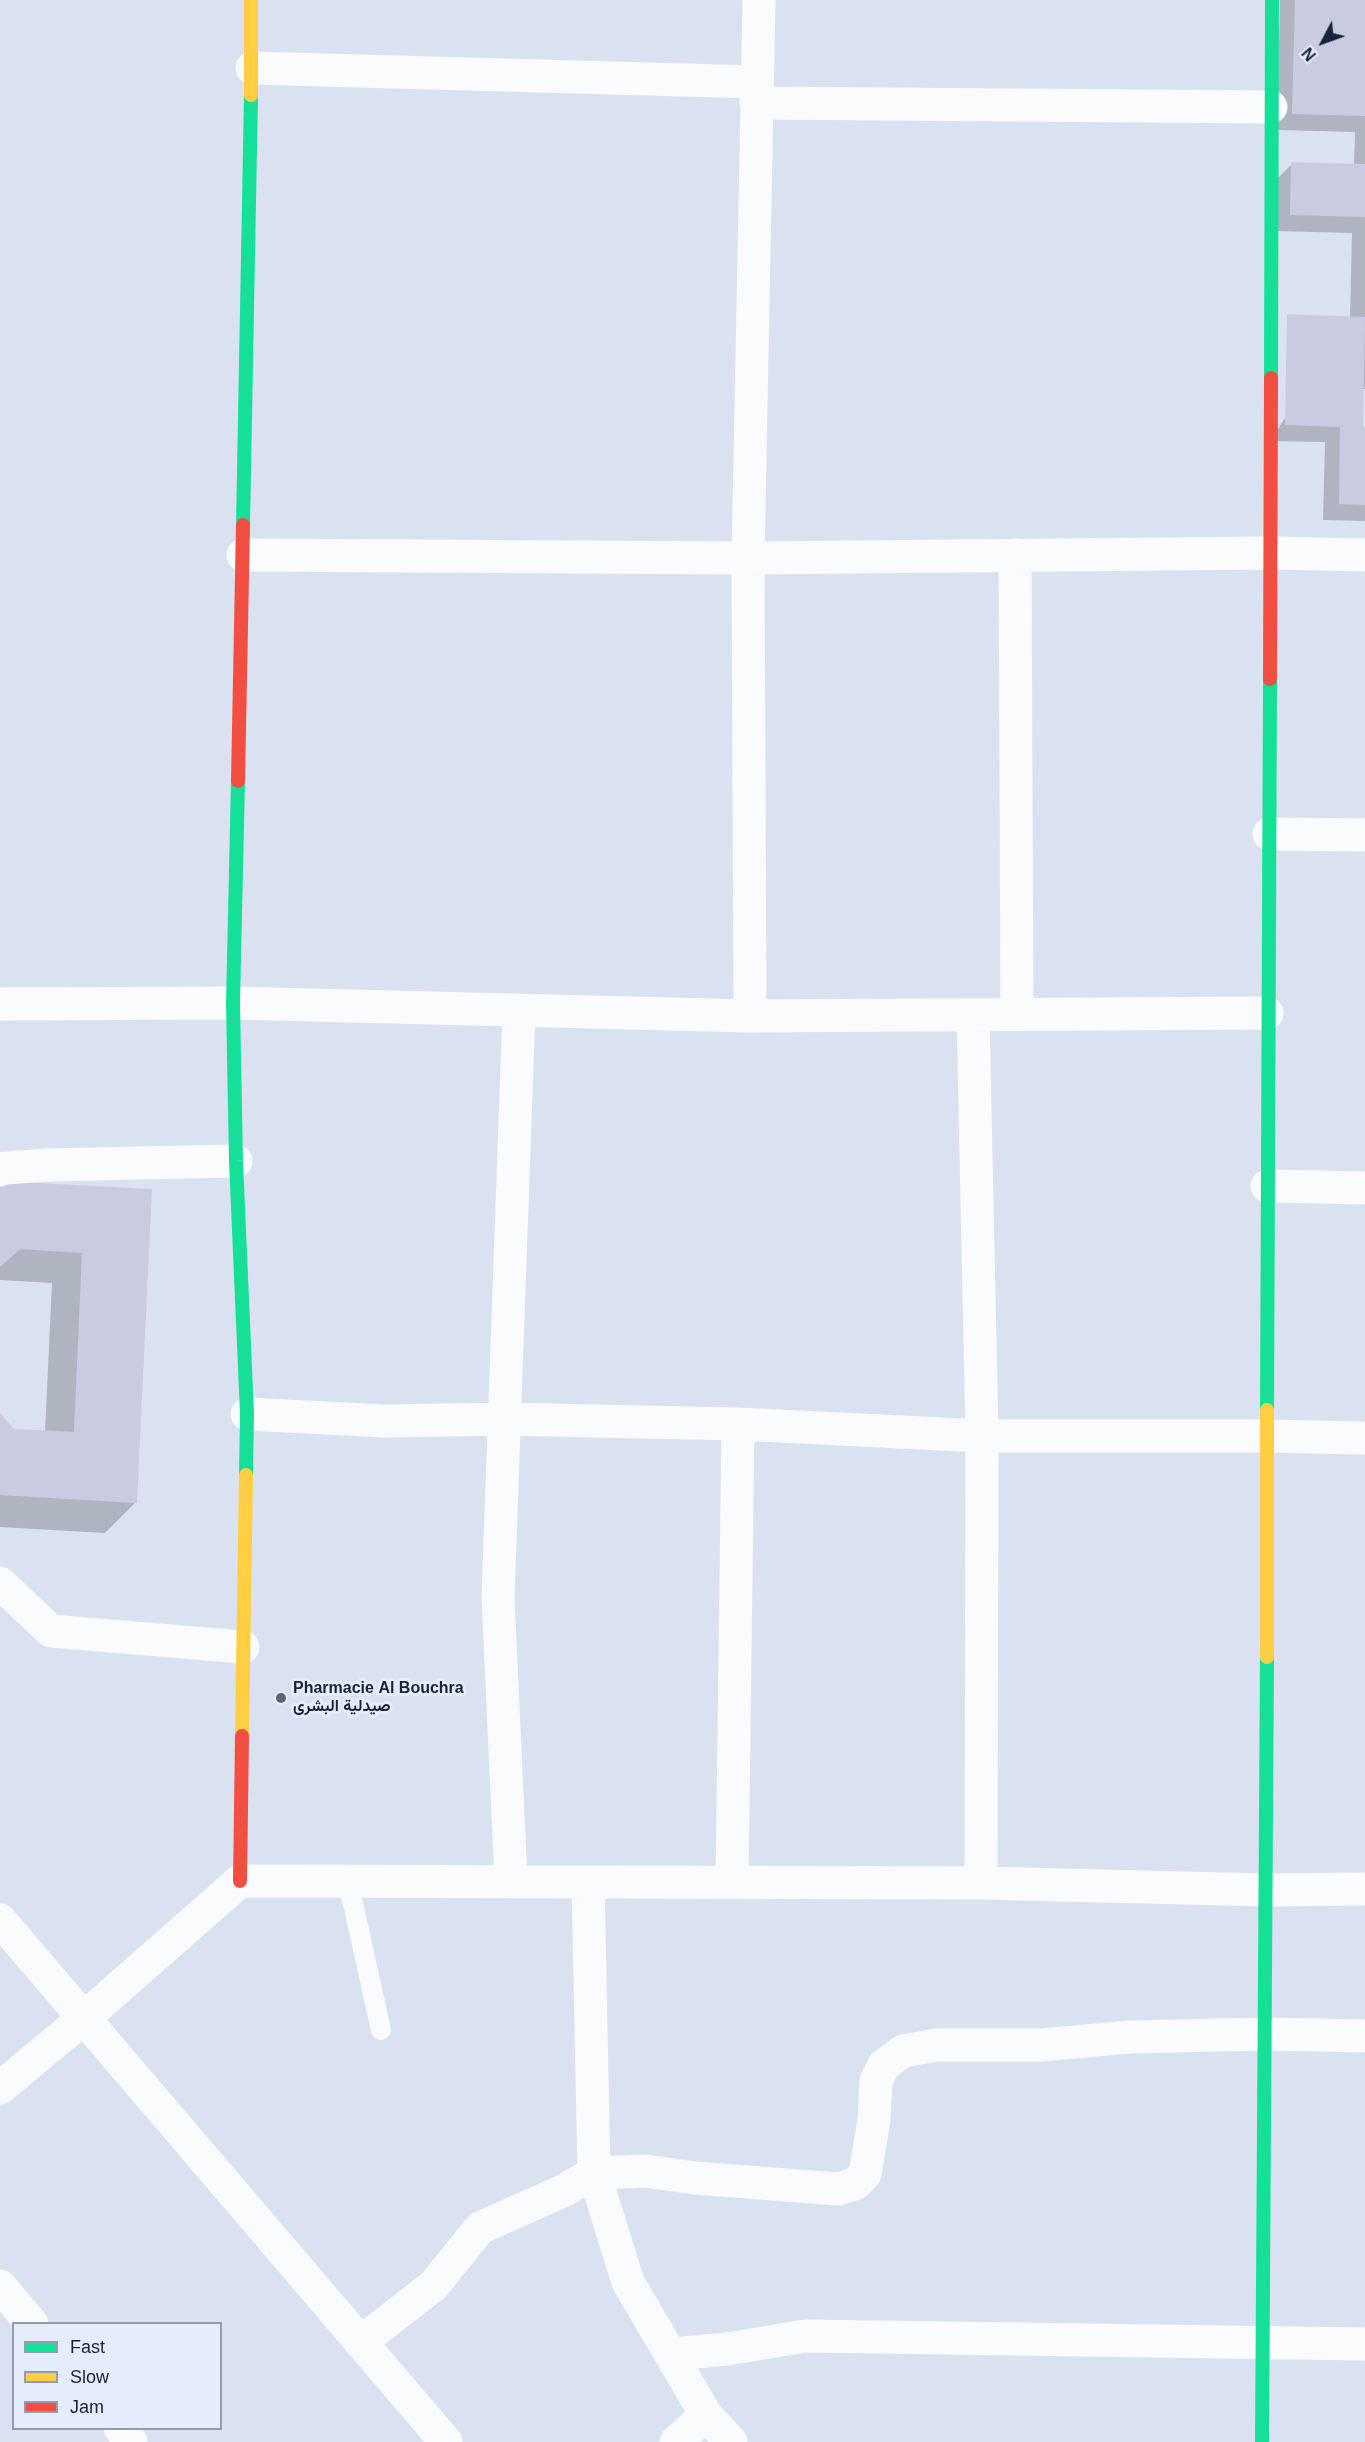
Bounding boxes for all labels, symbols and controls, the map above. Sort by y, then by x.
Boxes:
north arrow [1293,12,1353,72]
text: N [1299,44,1319,64]
place label: Pharmacie Al Bouchra صيدلية البشرى [293,1679,464,1717]
marker: Pharmacie Al Bouchra صيدلية البشرى [274,1691,288,1705]
legend [12,2322,222,2430]
text: Fast [70,2337,105,2357]
text: Slow [70,2367,109,2387]
text: Jam [70,2397,104,2417]

